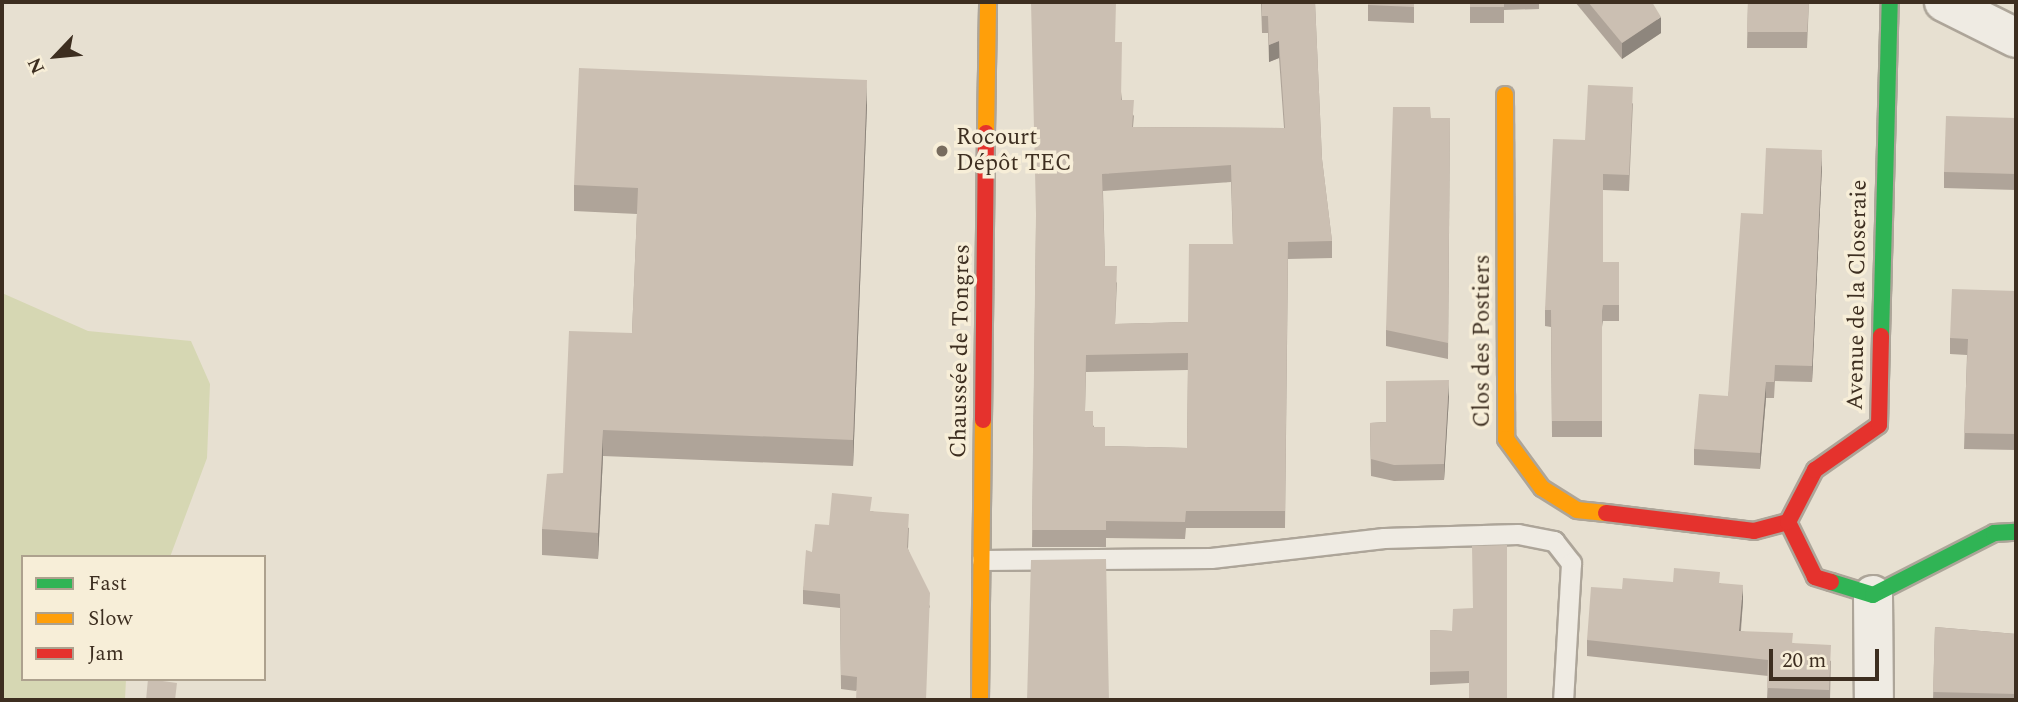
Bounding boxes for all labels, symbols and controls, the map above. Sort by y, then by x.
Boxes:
north arrow [21,21,91,91]
text: N [20,52,53,79]
place label: Rocourt Dépôt TEC [956,124,1072,178]
marker: Rocourt Dépôt TEC [934,143,950,159]
street label: Avenue de la Closeraie [1842,179,1874,411]
street label: Chaussée de Tongres [945,244,977,458]
street label: Clos des Postiers [1469,254,1497,428]
legend [21,555,266,681]
text: Fast [88,568,127,600]
text: Slow [88,603,132,635]
scale bar [1773,636,1883,680]
text: Jam [88,638,124,670]
text: 20 m [1782,645,1826,677]

